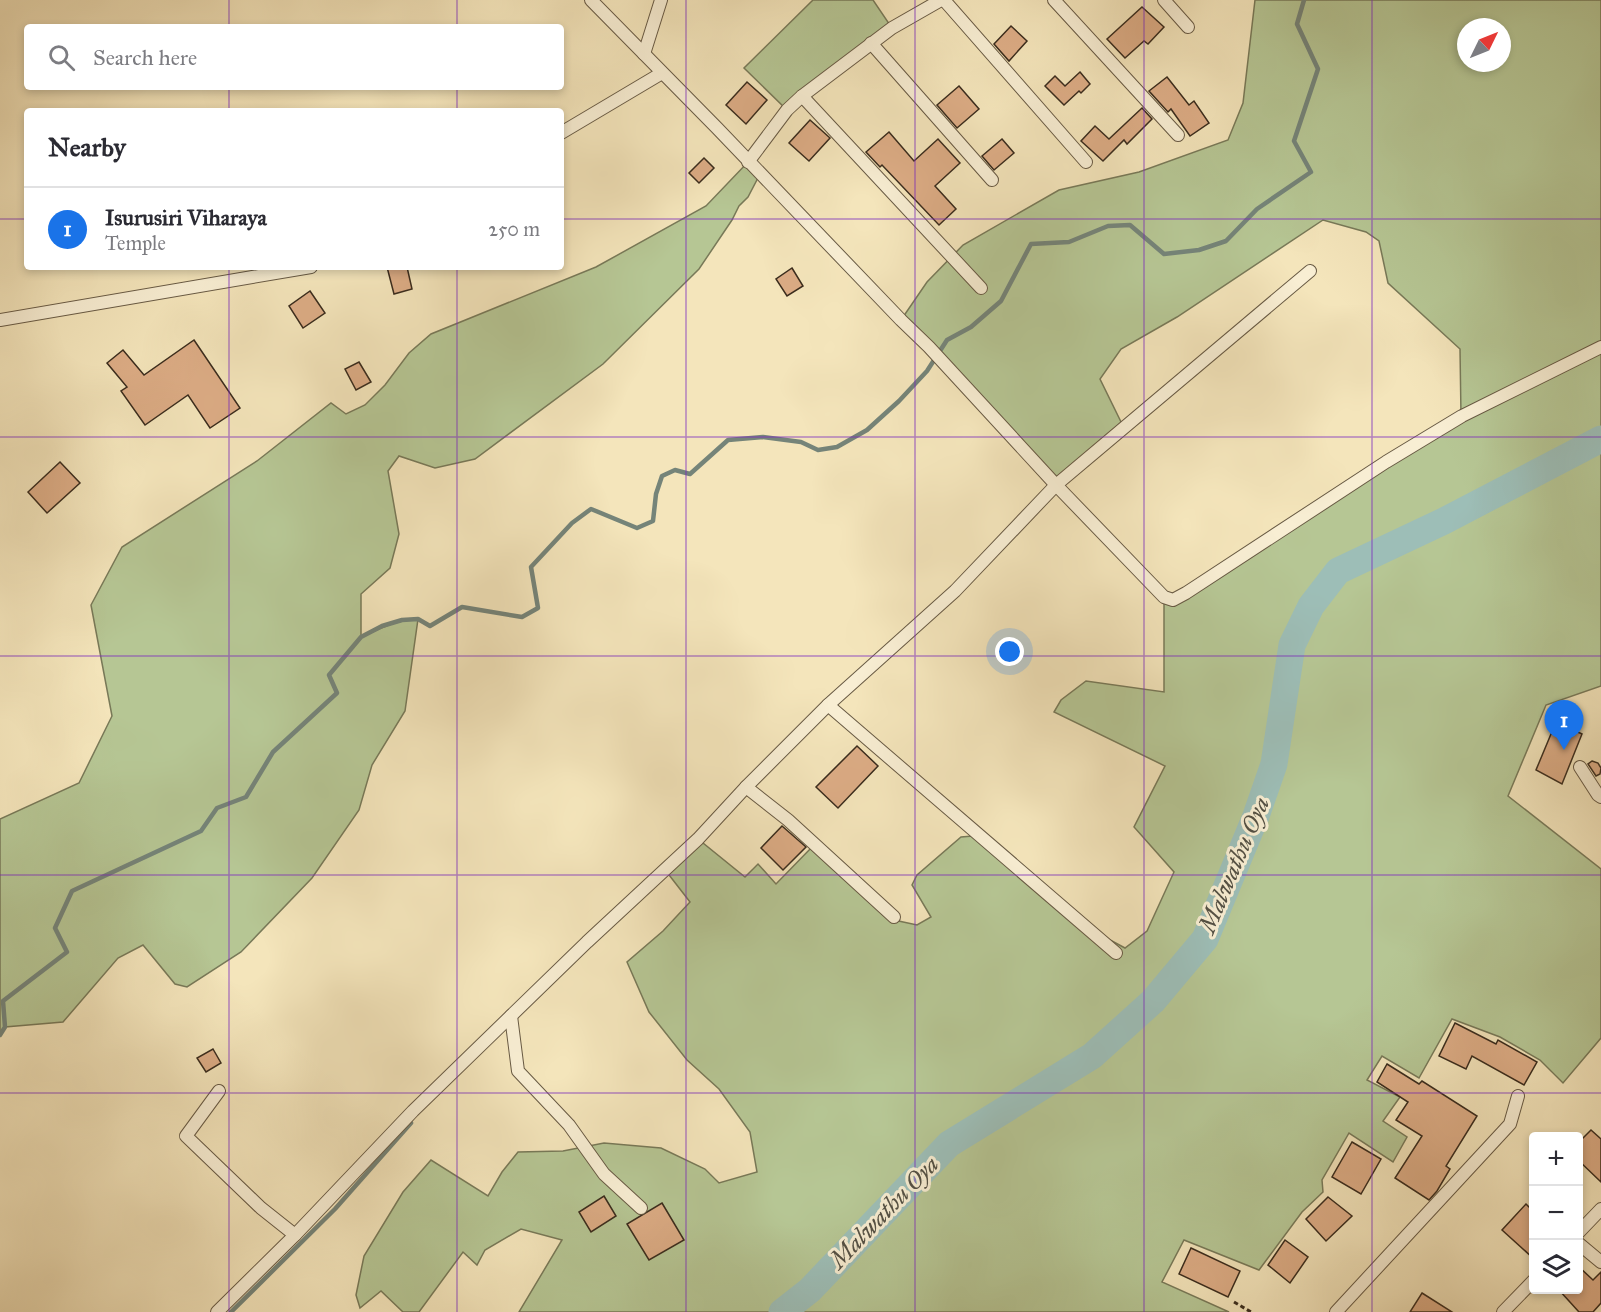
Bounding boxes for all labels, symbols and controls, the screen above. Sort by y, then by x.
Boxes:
north arrow [1457,18,1511,72]
search box [24,24,564,90]
icon: search [45,41,78,74]
text: Search here [93,44,197,71]
text: Nearby [48,131,126,163]
text: Isurusiri Viharaya [105,204,267,231]
text: 1 [64,217,71,241]
text: 250 m [488,217,540,241]
text: Temple [105,231,166,255]
your location [995,637,1024,666]
pin: 1 [1544,700,1584,750]
water label: Malwathu Oya [1191,792,1276,939]
map controls [1529,1132,1583,1294]
button: + [1529,1132,1583,1186]
water label: Malwathu Oya [822,1150,945,1276]
button: − [1529,1186,1583,1240]
button: layers [1529,1240,1583,1294]

